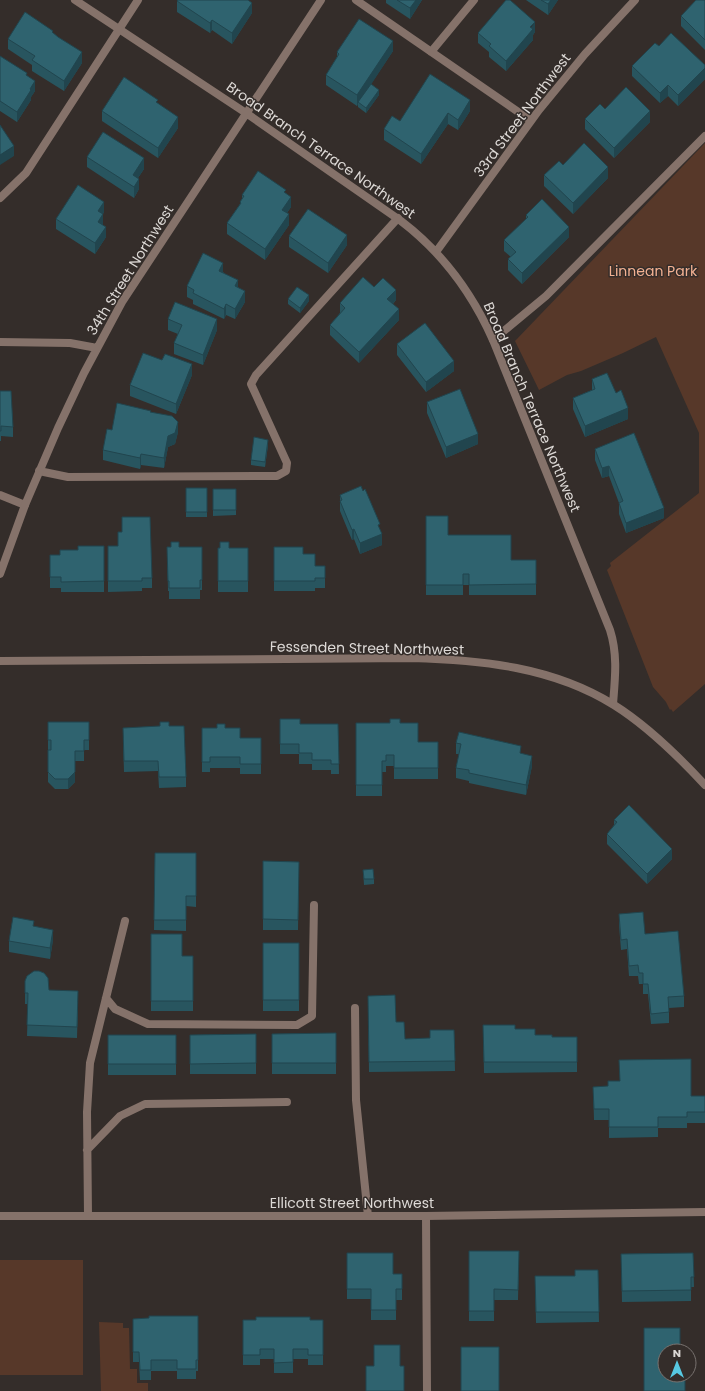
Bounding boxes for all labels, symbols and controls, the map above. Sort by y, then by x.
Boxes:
street label: 33rd Street Northwest [469,49,575,181]
street label: Broad Branch Terrace Northwest [222,77,420,223]
street label: 34th Street Northwest [82,201,178,339]
park label: Linnean Park [609,261,698,281]
street label: Broad Branch Terrace Northwest [479,299,585,515]
street label: Fessenden Street Northwest [270,636,464,660]
street label: Ellicott Street Northwest [270,1193,434,1213]
north arrow [657,1343,697,1383]
text: N [673,1345,681,1361]

